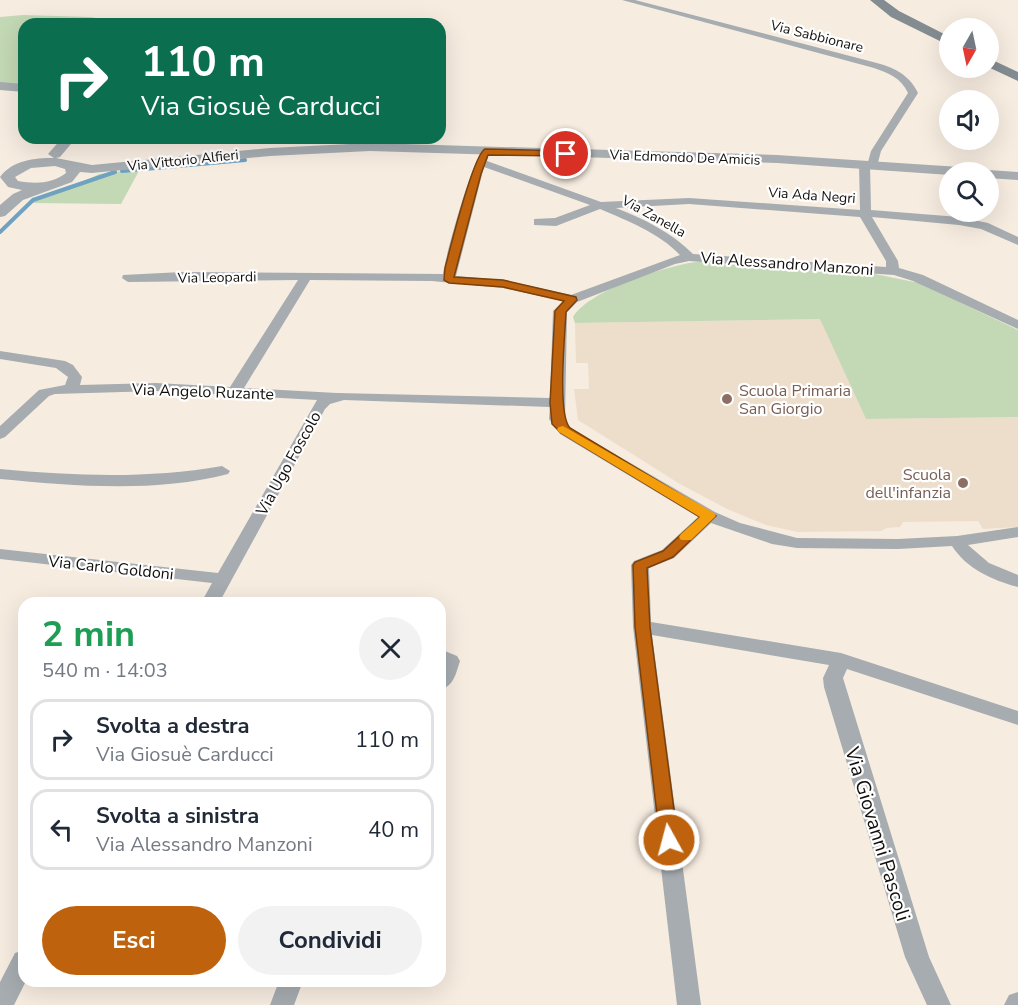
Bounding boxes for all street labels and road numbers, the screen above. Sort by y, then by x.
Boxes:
street label: Via Sabbionare [767,16,865,57]
street label: Via Vittorio Alfieri [126,145,240,176]
street label: Via Edmondo De Amicis [608,145,761,170]
street label: Via Ada Negri [767,183,856,208]
street label: Via Zanella [617,191,689,242]
street label: Via Alessandro Manzoni [699,247,874,281]
street label: Via Leopardi [177,267,256,288]
street label: Via Angelo Ruzante [131,378,274,405]
street label: Via Ugo Foscolo [251,407,327,520]
street label: Via Carlo Goldoni [46,550,175,586]
street label: Via Giovanni Pascoli [838,743,917,924]

